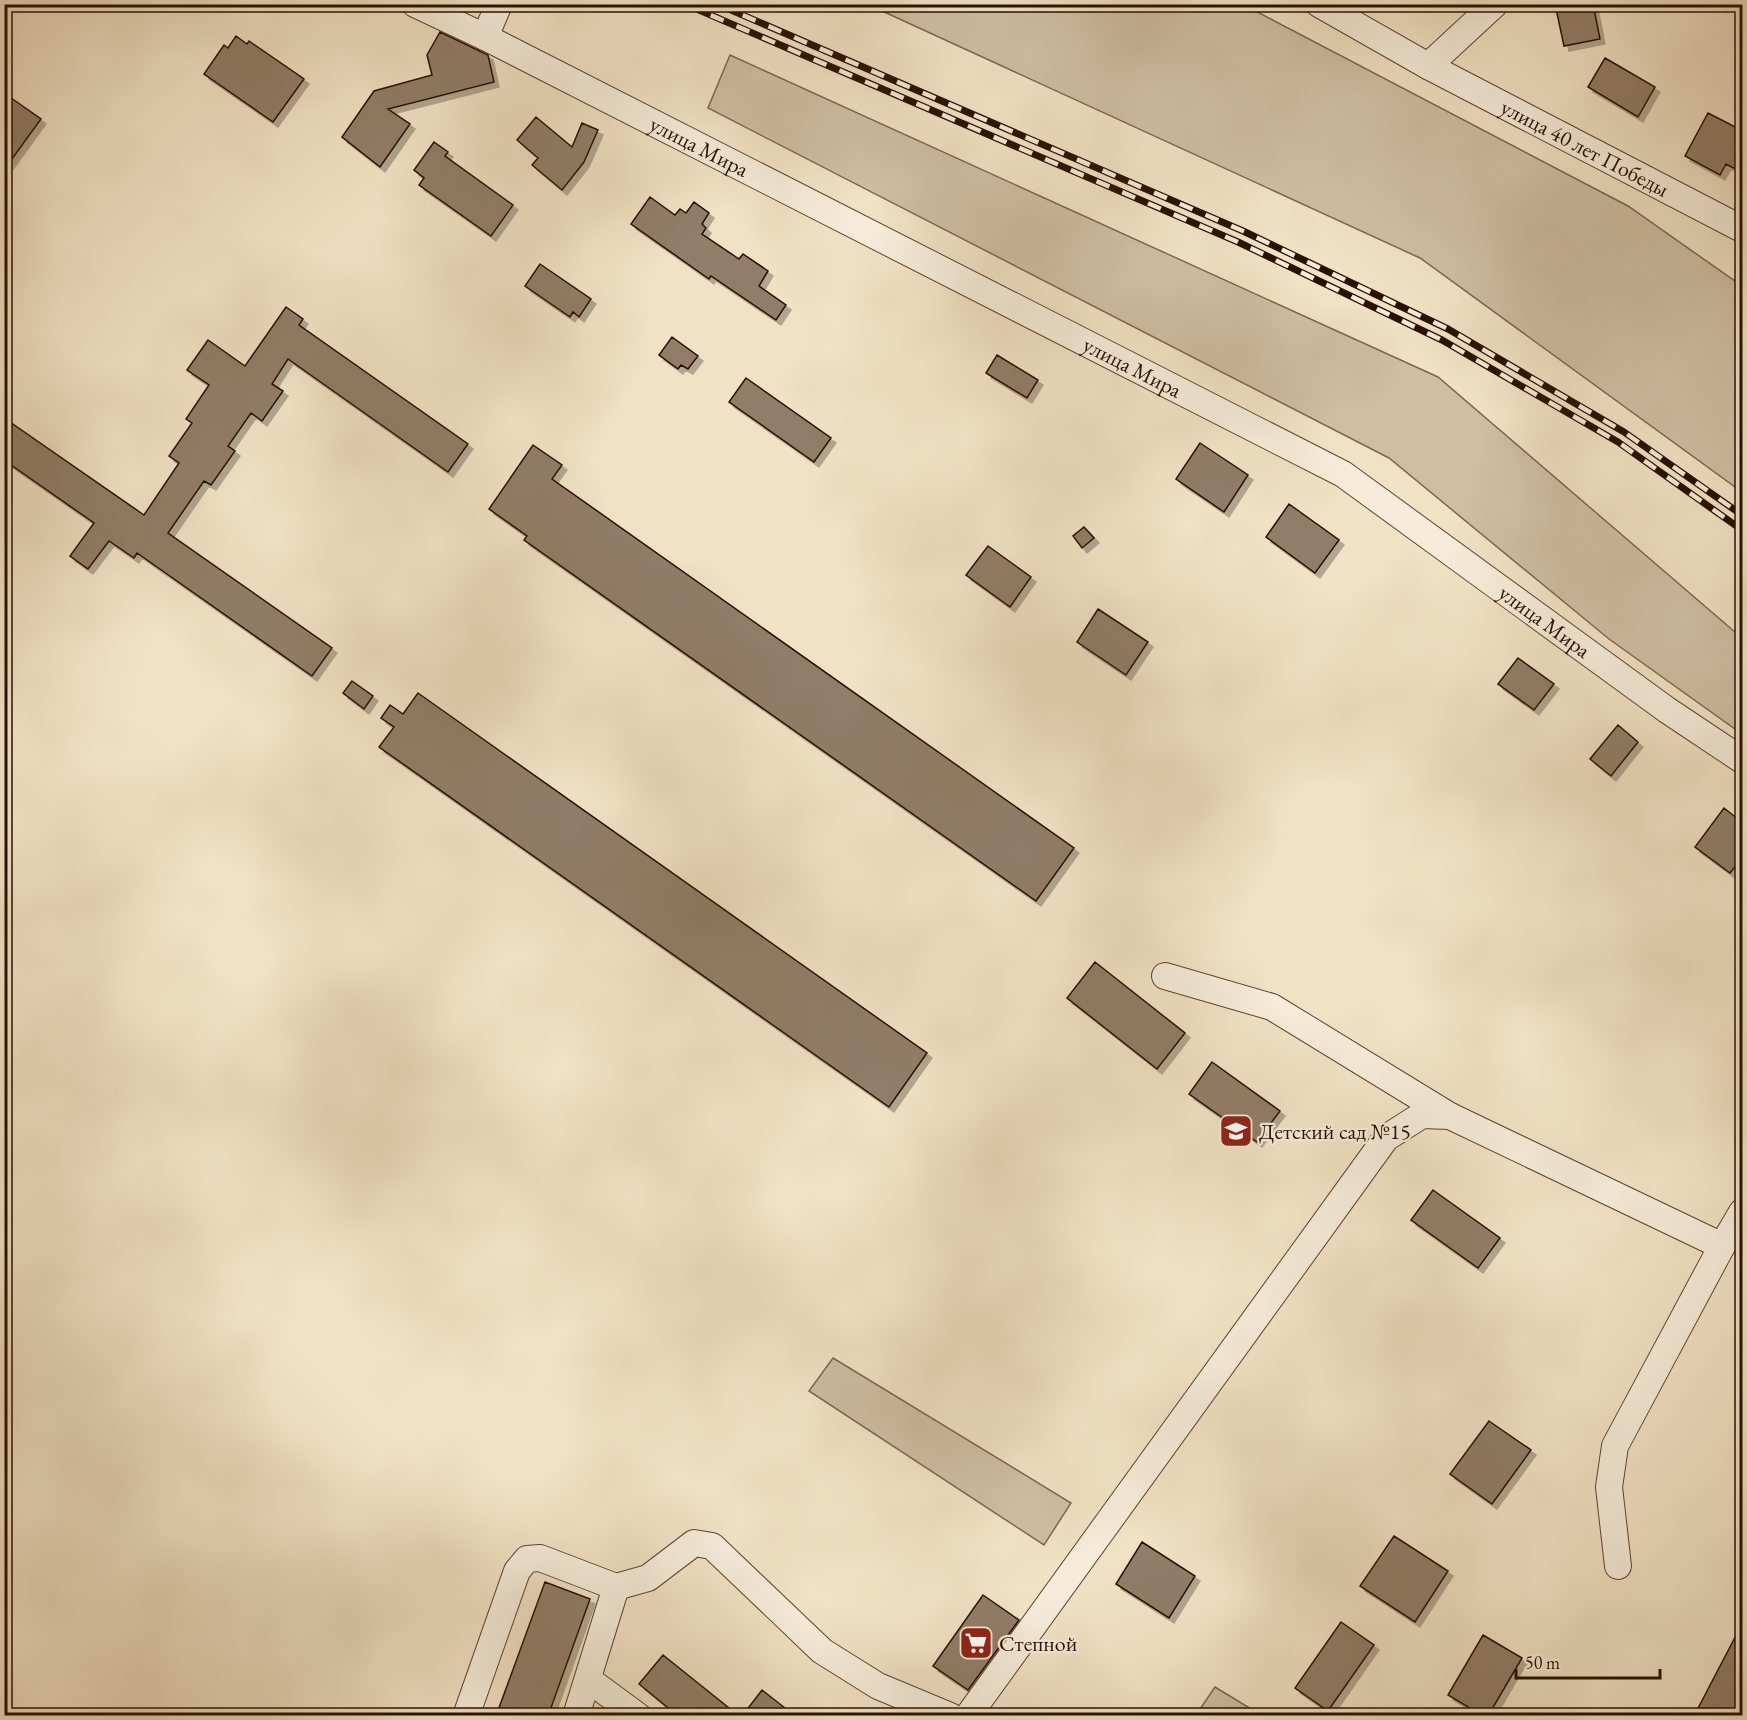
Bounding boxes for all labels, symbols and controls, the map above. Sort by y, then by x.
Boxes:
street label: улица 40 лет Победы [1496,92,1674,204]
street label: улица Мира [645,109,754,184]
street label: улица Мира [1078,330,1187,405]
street label: улица Мира [1493,578,1597,665]
school or university icon: Детский сад №15 [1218,1113,1254,1149]
place label: Детский сад №15 [1259,1117,1411,1146]
supermarket icon: Степной [958,1625,994,1661]
place label: Степной [999,1629,1078,1658]
scale bar [1516,1642,1660,1680]
text: 50 m [1525,1651,1560,1674]

